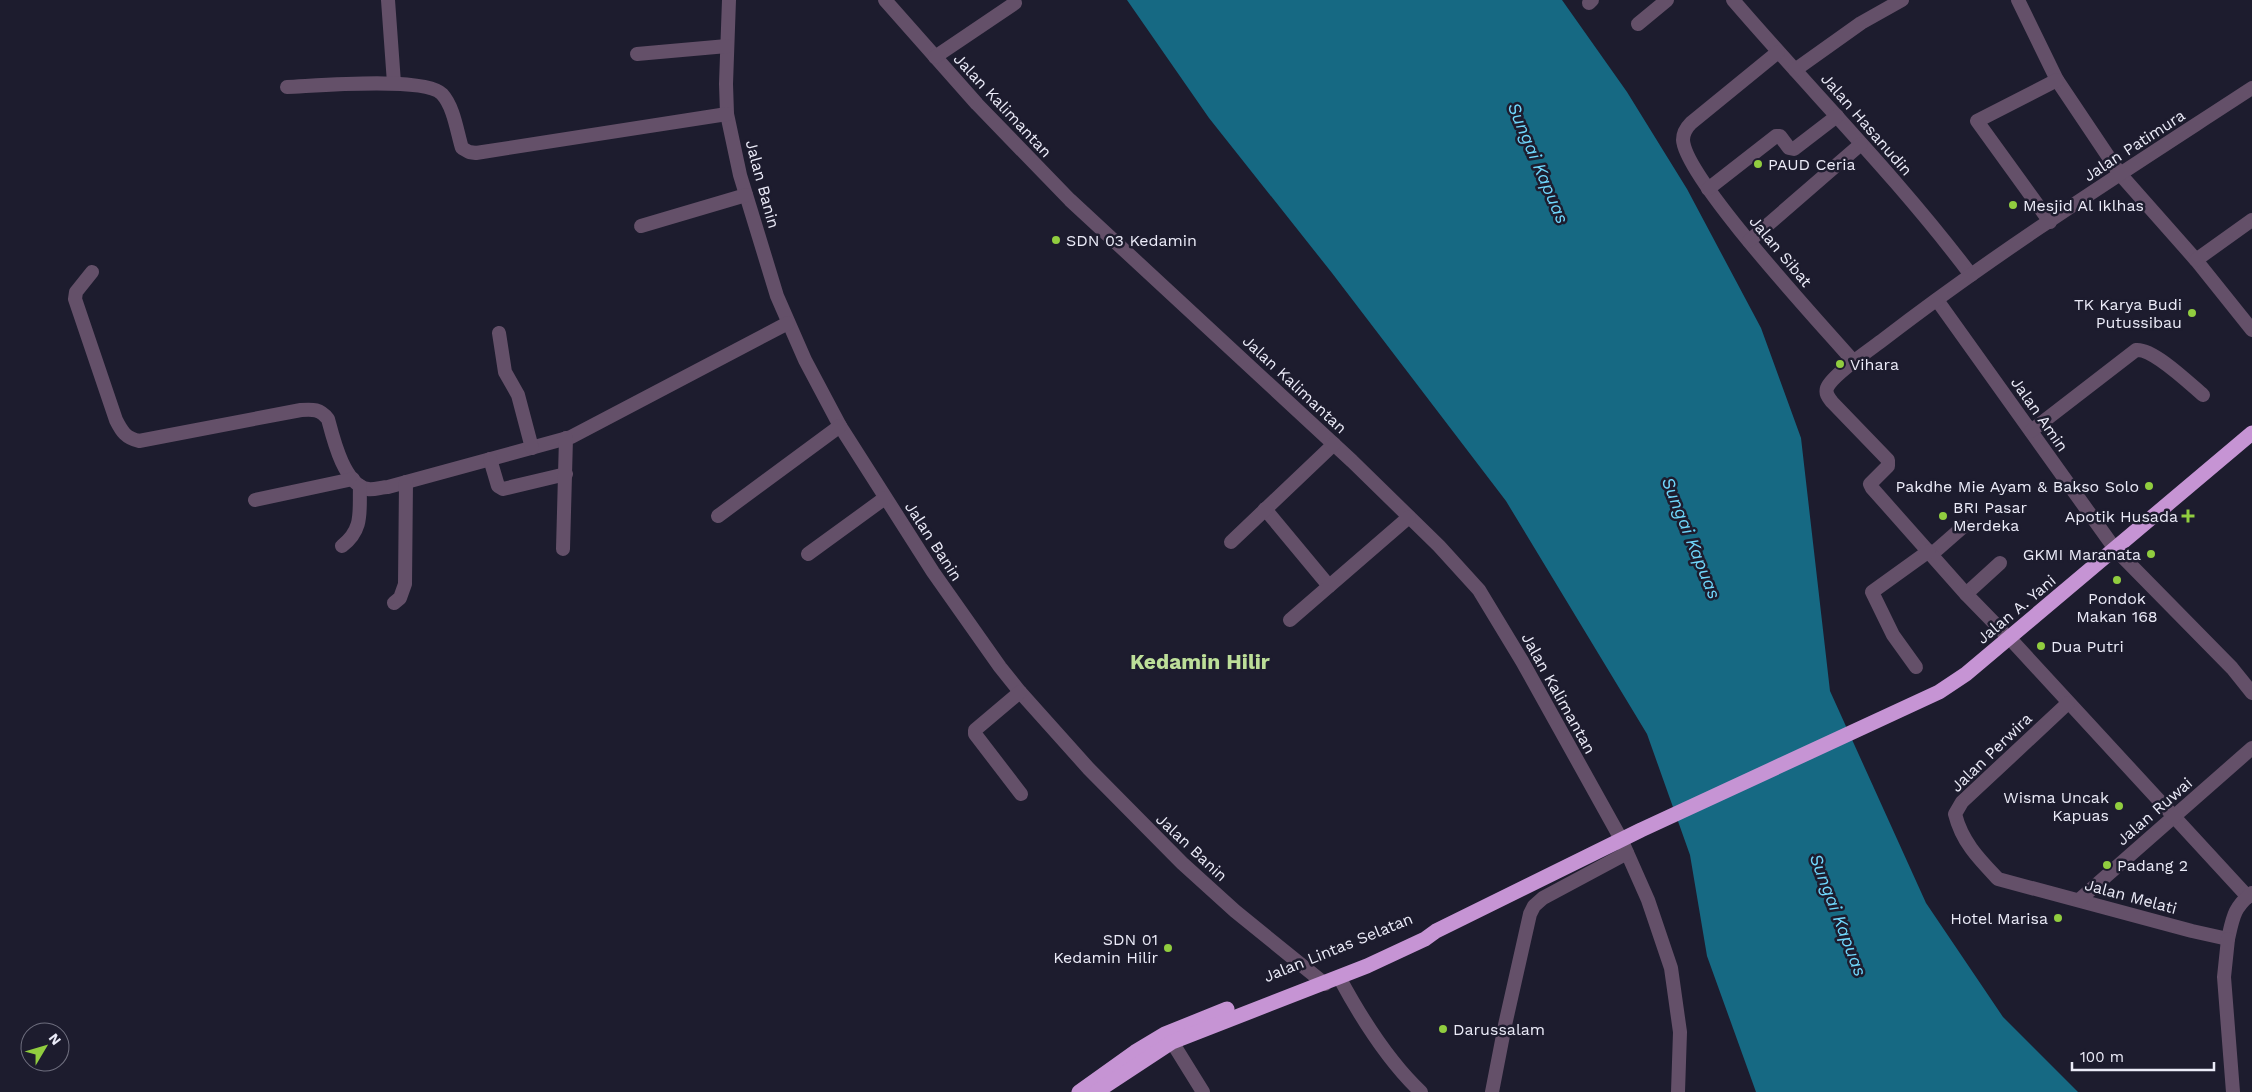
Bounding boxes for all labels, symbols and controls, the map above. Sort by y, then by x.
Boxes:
street label: Jalan Kalimantan [950,49,1056,161]
street label: Jalan Hasanudin [1817,69,1916,179]
water label: Sungai Kapuas [1503,99,1573,227]
street label: Jalan Patimura [2080,106,2189,185]
street label: Jalan Banin [742,138,783,230]
place label: PAUD Ceria [1768,155,1856,174]
marker: PAUD Ceria [1752,158,1764,170]
place label: Mesjid Al Iklhas [2023,196,2144,215]
marker: Mesjid Al Iklhas [2007,199,2019,211]
street label: Jalan Sibat [1745,212,1816,291]
place label: SDN 03 Kedamin [1066,231,1197,250]
marker: SDN 03 Kedamin [1050,234,1062,246]
place label: TK Karya Budi Putussibau [2074,295,2182,332]
marker: TK Karya Budi Putussibau [2186,307,2198,319]
street label: Jalan Kalimantan [1239,331,1351,437]
place label: Vihara [1850,355,1899,374]
marker: Vihara [1834,358,1846,370]
street label: Jalan Amin [2007,373,2072,455]
water label: Sungai Kapuas [1657,474,1725,602]
place label: Pakdhe Mie Ayam & Bakso Solo [1896,477,2139,496]
marker: Pakdhe Mie Ayam & Bakso Solo [2143,480,2155,492]
street label: Jalan Banin [901,498,966,584]
place label: BRI Pasar Merdeka [1953,498,2028,535]
place label: Apotik Husada [2065,507,2178,526]
marker: BRI Pasar Merdeka [1937,510,1949,522]
marker: Apotik Husada [2182,510,2194,522]
place label: GKMI Maranata [2023,545,2141,564]
marker: GKMI Maranata [2145,548,2157,560]
street label: Jalan A. Yani [1973,571,2060,648]
marker: Pondok Makan 168 [2111,574,2123,586]
place label: Pondok Makan 168 [2076,589,2158,626]
street label: Jalan Kalimantan [1517,629,1600,757]
place label: Dua Putri [2051,637,2124,656]
marker: Dua Putri [2035,640,2047,652]
district label: Kedamin Hilir [1130,649,1270,674]
street label: Jalan Perwira [1947,709,2036,796]
street label: Jalan Ruwai [2113,773,2196,849]
place label: Wisma Uncak Kapuas [2003,788,2109,825]
marker: Wisma Uncak Kapuas [2113,800,2125,812]
street label: Jalan Banin [1152,809,1231,885]
water label: Sungai Kapuas [1805,851,1872,979]
place label: Padang 2 [2117,856,2188,875]
marker: Padang 2 [2101,859,2113,871]
street label: Jalan Melati [2083,875,2179,918]
street label: Jalan Lintas Selatan [1261,909,1416,986]
place label: Hotel Marisa [1950,909,2048,928]
marker: Hotel Marisa [2052,912,2064,924]
place label: SDN 01 Kedamin Hilir [1053,930,1158,967]
marker: SDN 01 Kedamin Hilir [1162,942,1174,954]
place label: Darussalam [1453,1020,1545,1039]
north arrow [20,1022,70,1072]
marker: Darussalam [1437,1023,1449,1035]
text: N [46,1030,65,1048]
scale bar [2072,1040,2214,1072]
text: 100 m [2080,1048,2124,1066]

